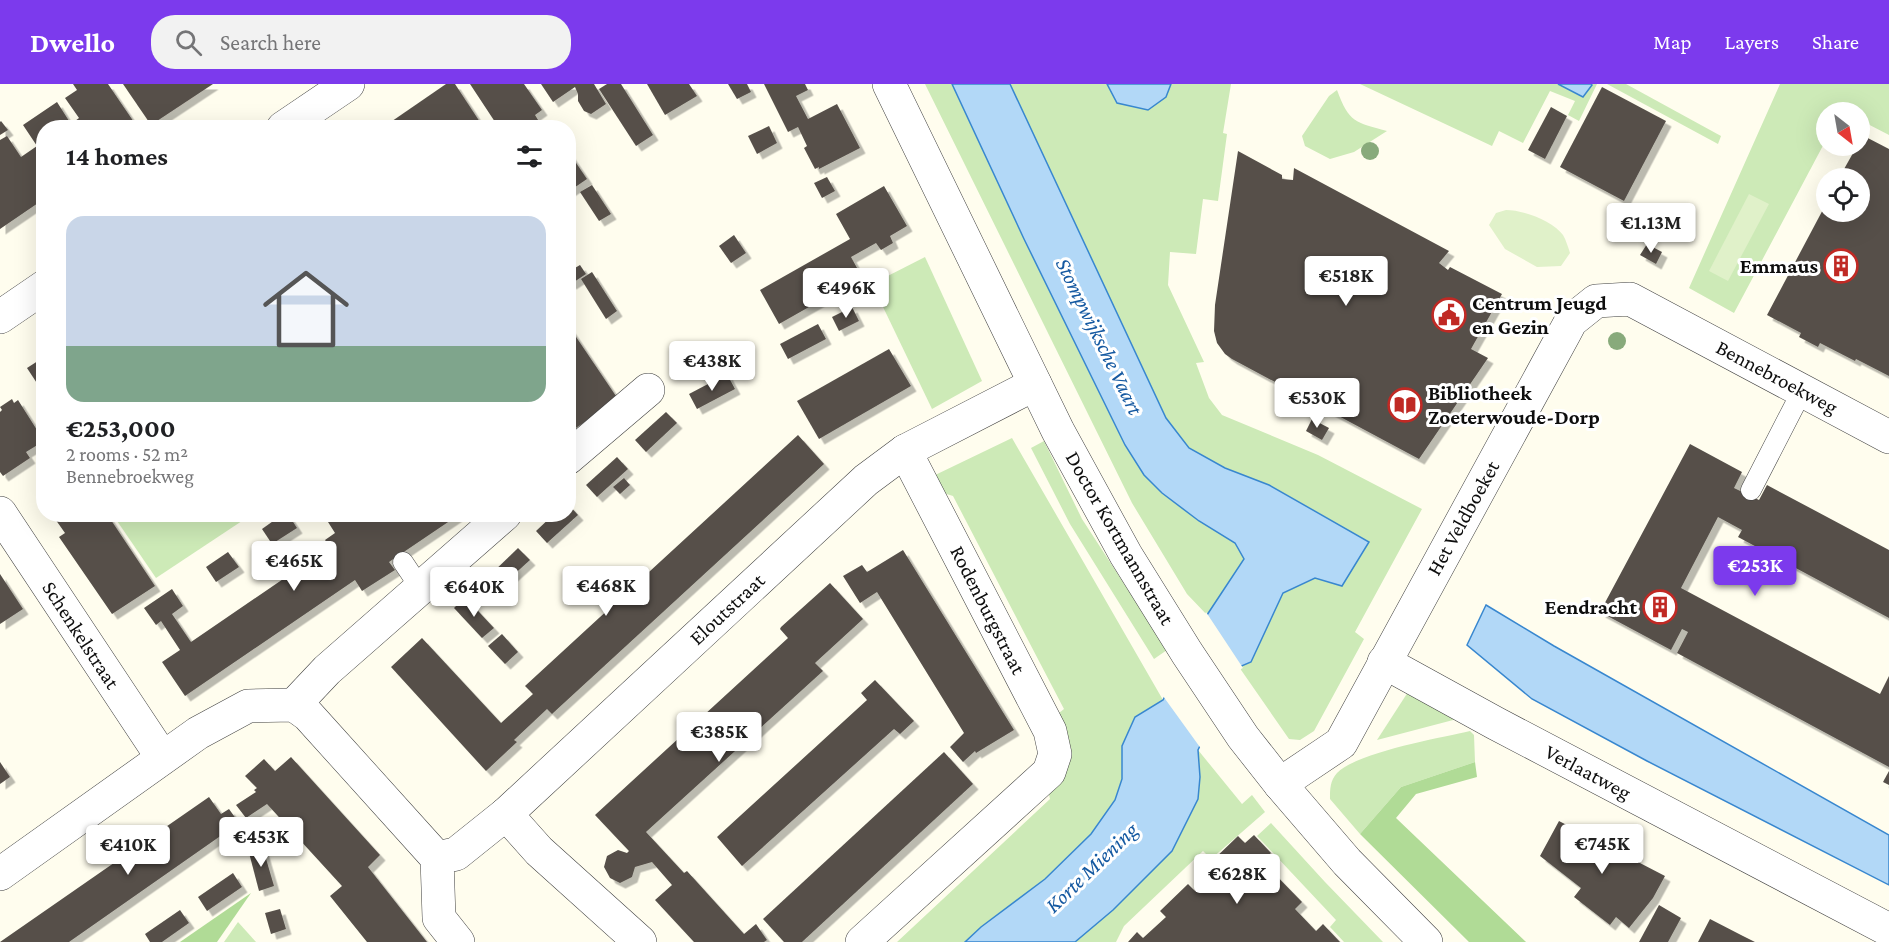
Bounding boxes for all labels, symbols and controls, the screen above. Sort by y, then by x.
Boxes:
search box [151,15,571,69]
icon: search [172,26,205,59]
text: Dwello [30,27,115,58]
text: Search here [220,30,321,55]
text: Map [1653,30,1692,54]
text: Layers [1725,30,1779,54]
text: Share [1812,30,1859,54]
north arrow [1816,102,1870,156]
map controls [1816,102,1870,222]
icon: filters [513,140,546,173]
text: 14 homes [66,142,168,171]
button: locate [1816,168,1870,222]
pin: €1.13M [1602,203,1700,254]
text: €1.13M [1621,211,1681,233]
building icon: Emmaus [1823,248,1859,284]
water label: Stompwijksche Vaart [1050,254,1149,420]
place label: Emmaus [1740,254,1818,278]
icon: home [252,255,360,363]
pin: €518K [1304,256,1388,307]
text: €518K [1319,264,1373,286]
pin: €496K [804,268,888,319]
text: €496K [817,276,875,298]
place label: Centrum Jeugd en Gezin [1472,291,1607,339]
public building icon: Centrum Jeugd en Gezin [1431,297,1467,333]
street label: Bennebroekweg [1712,335,1842,419]
pin: €438K [670,341,754,392]
text: €438K [683,349,741,371]
pin: €530K [1275,378,1359,429]
place label: Bibliotheek Zoeterwoude-Dorp [1428,381,1600,429]
text: €530K [1288,386,1346,408]
library icon: Bibliotheek Zoeterwoude-Dorp [1387,387,1423,423]
text: €253,000 [66,414,175,443]
text: 2 rooms · 52 m² [66,443,188,465]
street label: Doctor Kortmannstraat [1061,447,1180,630]
street label: Het Veldboeket [1422,456,1505,579]
text: Bennebroekweg [66,465,194,487]
pin: €465K [252,541,336,592]
street label: Rodenburgstraat [945,542,1031,679]
pin: €253K [1713,546,1797,597]
text: €465K [266,549,322,571]
text: €253K [1727,554,1783,576]
pin: €468K [564,566,648,617]
pin: €640K [432,567,516,618]
street label: Eloutstraat [684,568,770,650]
text: €468K [576,574,636,596]
text: €640K [444,575,504,597]
street label: Schenkelstraat [37,577,125,694]
building icon: Eendracht [1642,589,1678,625]
place label: Eendracht [1545,595,1637,619]
pin: €385K [677,712,761,763]
text: €385K [691,720,748,742]
street label: Verlaatweg [1541,739,1635,805]
water label: Korte Miening [1040,816,1144,918]
pin: €453K [219,817,303,868]
pin: €745K [1560,824,1644,875]
pin: €410K [86,825,170,876]
text: €453K [233,825,289,847]
text: €745K [1574,832,1630,854]
text: €410K [100,833,156,855]
pin: €628K [1195,854,1279,905]
text: €628K [1208,862,1266,884]

